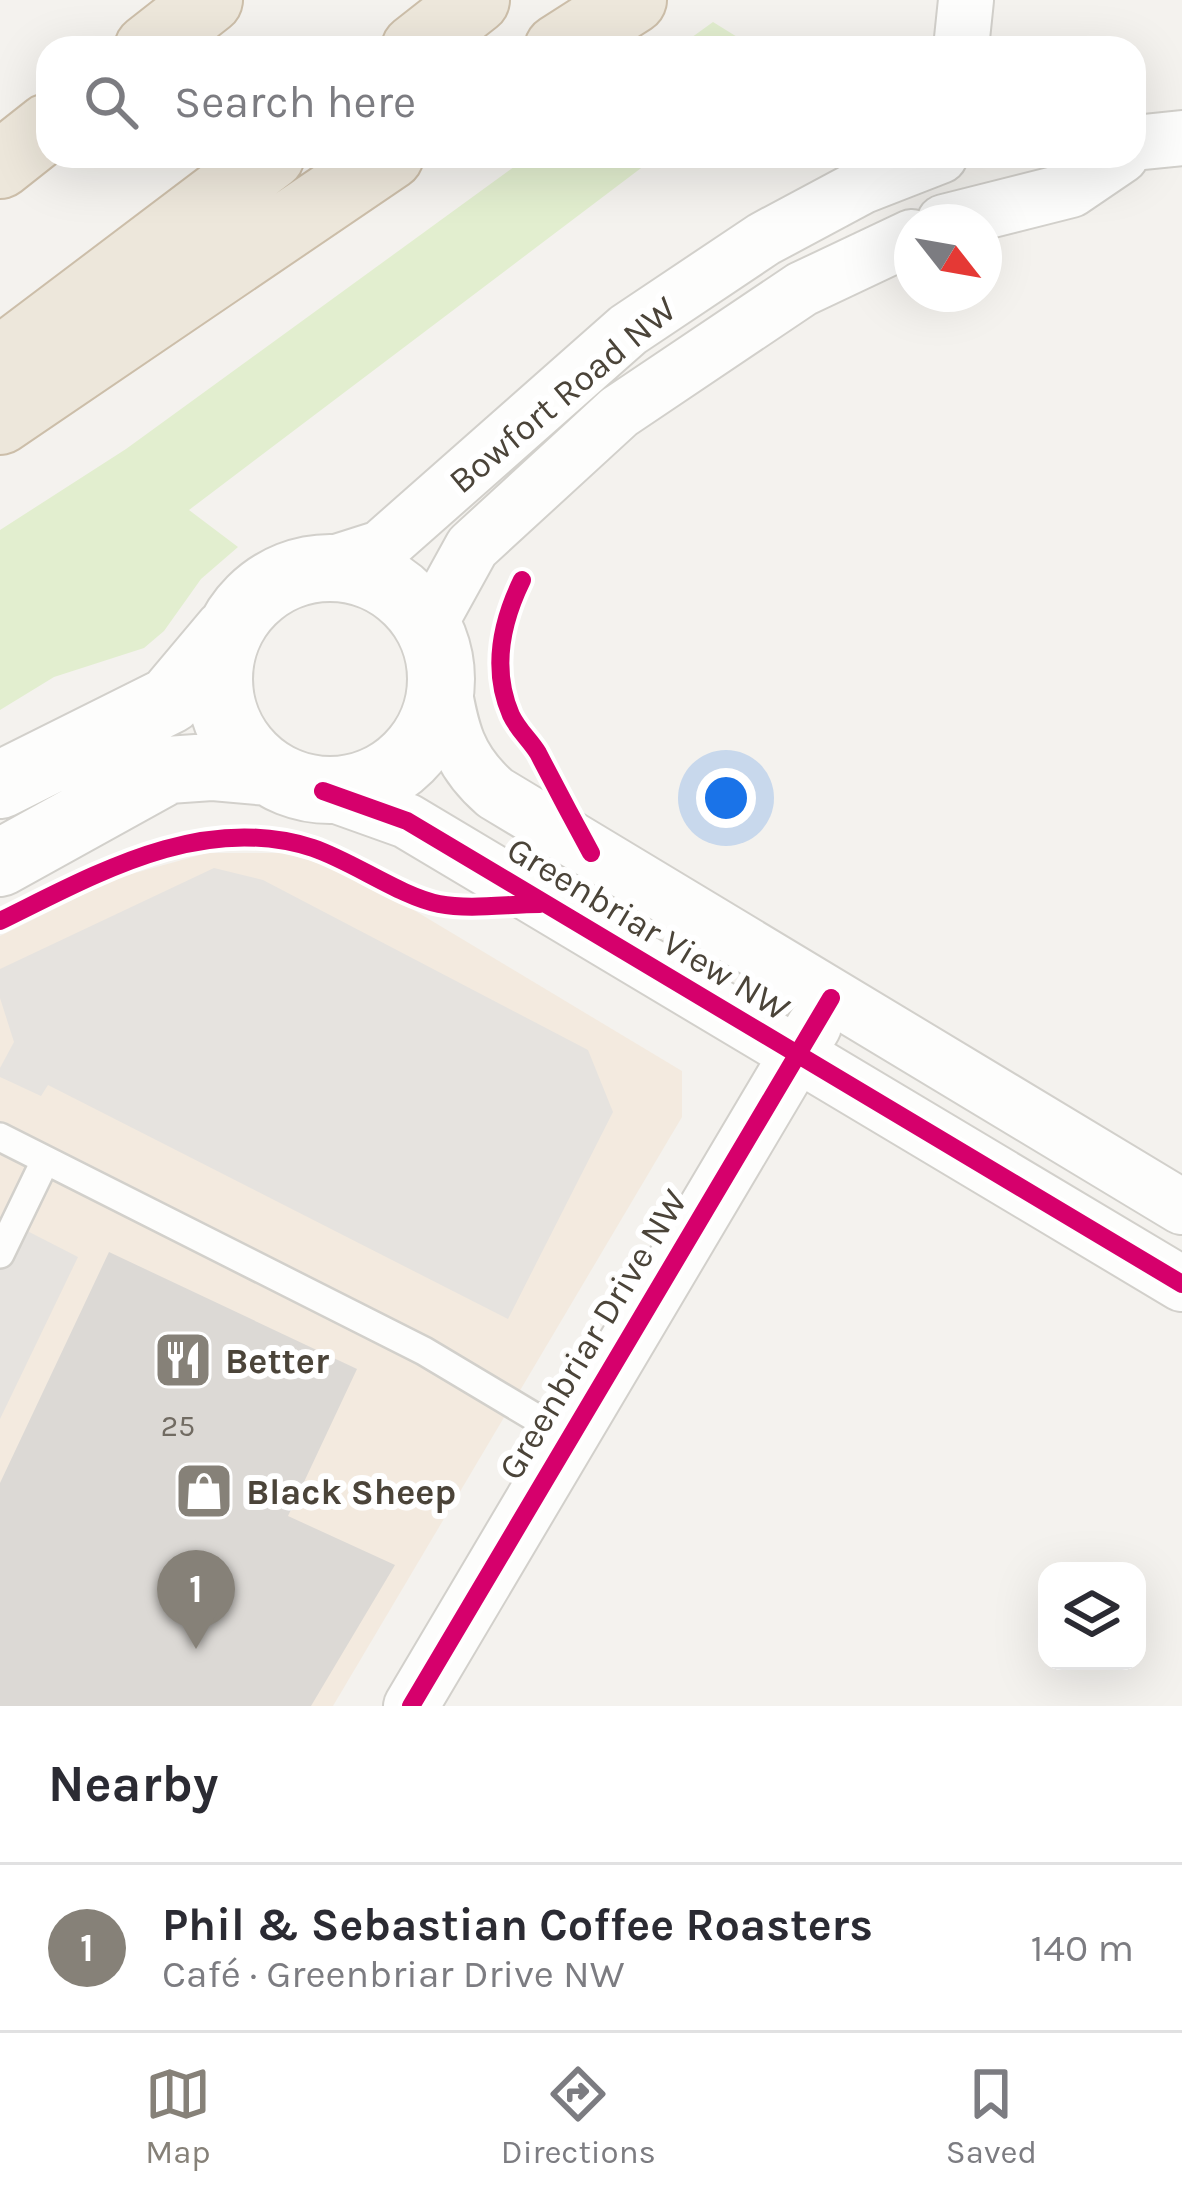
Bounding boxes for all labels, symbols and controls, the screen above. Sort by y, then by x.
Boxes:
search box [36,36,1146,168]
icon: search [78,69,144,135]
text: Search here [174,76,416,128]
north arrow [894,204,1002,312]
street label: Bowfort Road NW [441,288,685,502]
your location [696,768,756,828]
street label: Greenbriar View NW [500,828,797,1030]
street label: Greenbriar Drive NW [490,1182,696,1487]
restaurant icon: Better [152,1329,214,1391]
place label: Better [225,1340,329,1382]
house number: 25 [161,1408,195,1444]
shop icon: Black Sheep [173,1460,235,1522]
place label: Black Sheep [246,1471,456,1513]
pin: 1 [157,1550,235,1649]
map controls [1038,1562,1146,1670]
button: layers [1038,1562,1146,1670]
text: Nearby [48,1754,218,1814]
text: Phil & Sebastian Coffee Roasters [162,1899,873,1951]
text: 1 [80,1925,94,1971]
text: 140 m [1030,1925,1134,1971]
text: Café · Greenbriar Drive NW [162,1951,625,1997]
tab: Map [145,2061,211,2171]
tab: Directions [501,2061,656,2171]
tab: Saved [946,2061,1037,2171]

